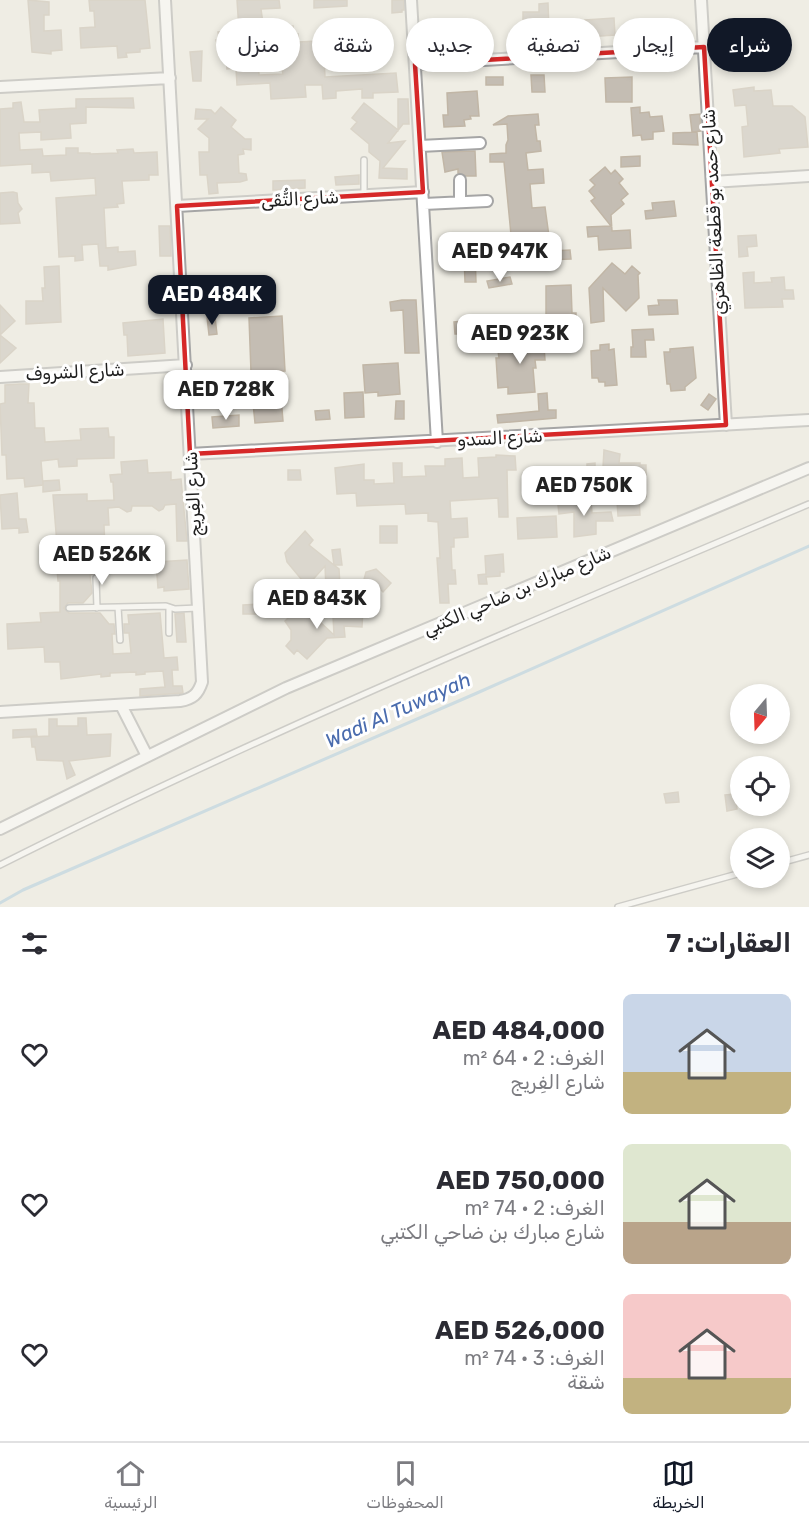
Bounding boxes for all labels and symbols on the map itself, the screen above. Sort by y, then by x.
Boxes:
street label: شارع حمد بو قطعة الظاهري [698,108,731,316]
street label: شارع التُّقَى [260,185,340,213]
pin: AED 947K [438,232,562,283]
pin: AED 484K [150,275,274,326]
pin: AED 923K [458,314,582,365]
street label: شارع الشروف [25,358,125,387]
pin: AED 728K [164,370,288,421]
street label: شارع السدو [457,425,544,452]
street label: شارع الفِريج [180,451,207,537]
pin: AED 750K [522,466,646,517]
pin: AED 526K [40,535,164,586]
street label: شارع مبارك بن ضاحي الكتبي [420,541,615,642]
pin: AED 843K [255,579,379,630]
water label: Wadi Al Tuwayah [322,667,474,753]
north arrow [730,684,790,744]

